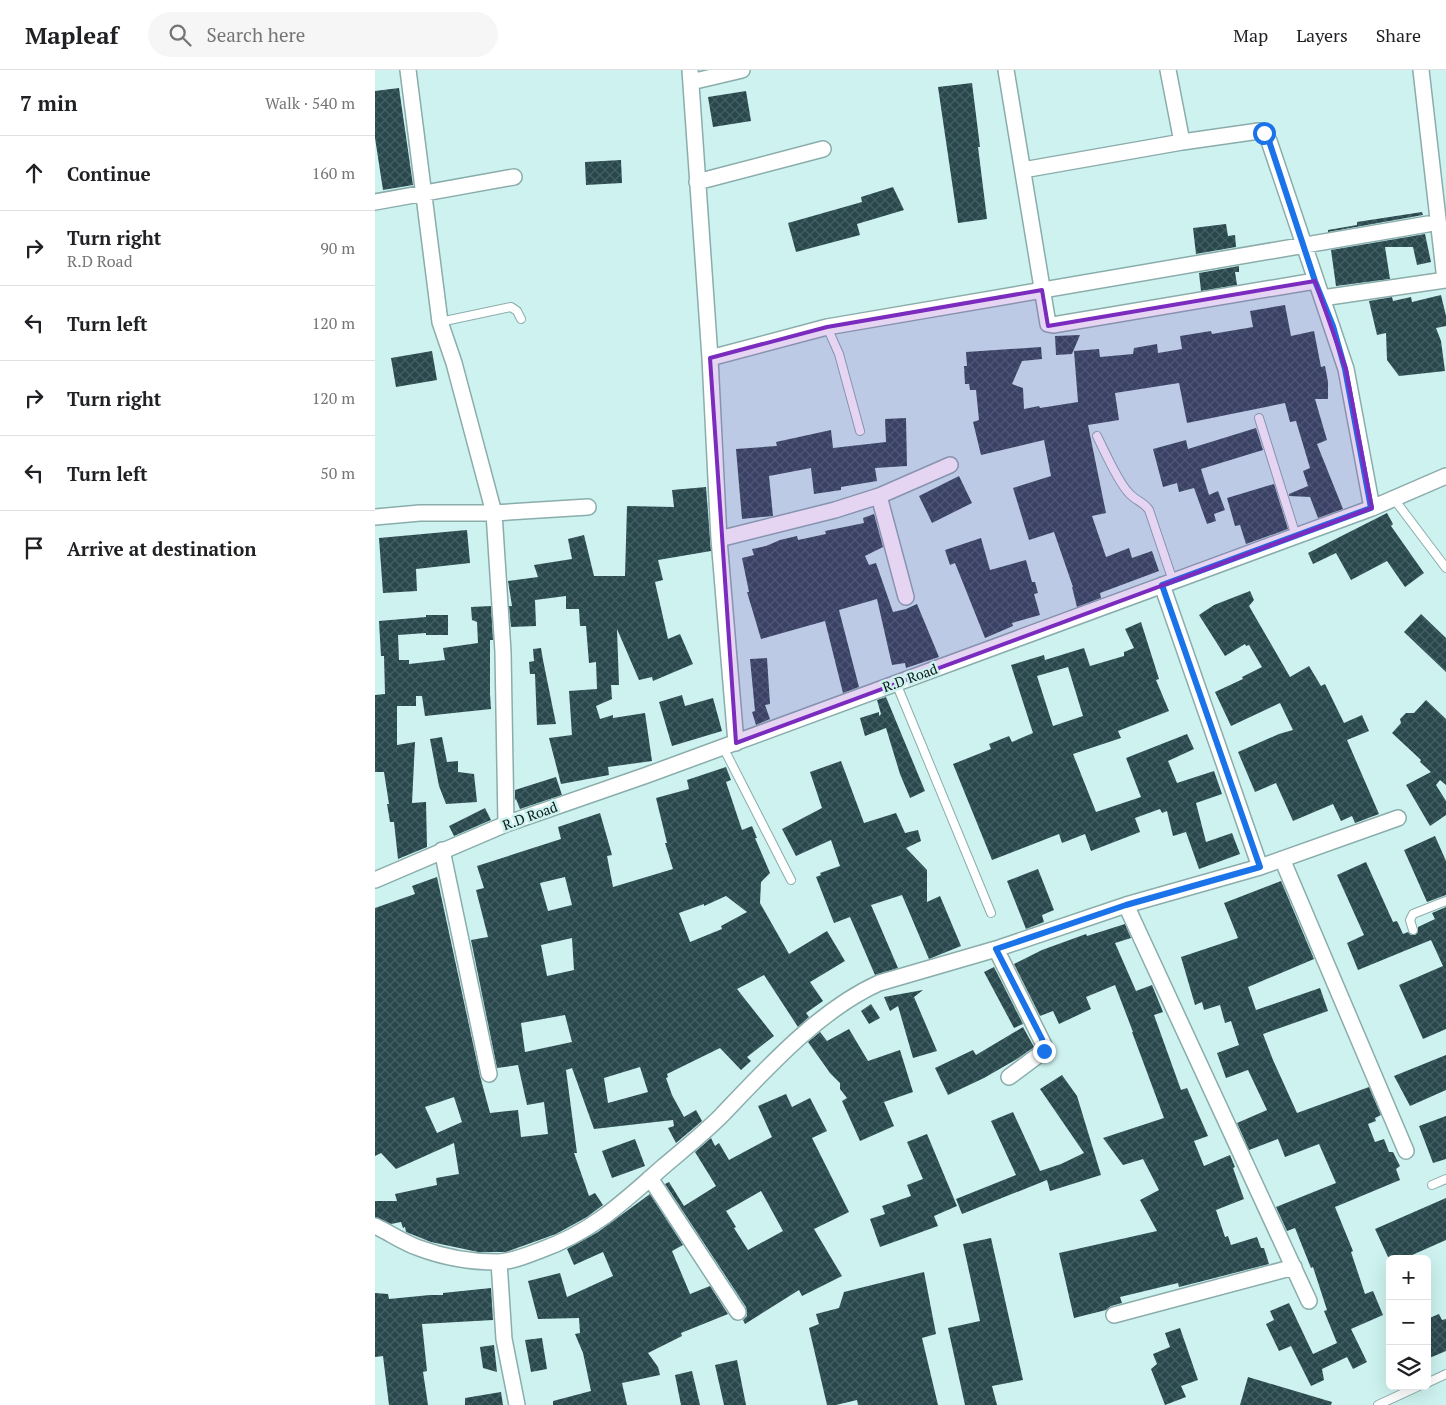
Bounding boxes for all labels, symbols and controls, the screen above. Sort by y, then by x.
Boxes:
search box [148,12,498,57]
text: Mapleaf [25,19,118,51]
icon: search [166,21,194,49]
text: Search here [206,22,305,47]
text: Map [1233,23,1268,47]
text: Layers [1296,23,1348,47]
text: Share [1376,23,1421,47]
text: 7 min [20,89,77,117]
text: Walk · 540 m [265,92,355,114]
route start [1253,122,1276,145]
icon: ahead [20,159,48,187]
text: Continue [67,161,151,186]
text: 160 m [312,162,355,184]
text: Turn right [67,225,161,250]
icon: right [20,234,48,262]
text: 90 m [320,237,355,259]
text: R.D Road [67,250,133,272]
icon: left [20,309,48,337]
text: Turn left [67,311,148,336]
text: 120 m [312,312,355,334]
icon: right [20,384,48,412]
text: Turn right [67,386,161,411]
text: 120 m [312,387,355,409]
icon: left [20,459,48,487]
text: Turn left [67,461,148,486]
text: 50 m [320,462,355,484]
icon: arrive [20,534,48,562]
text: Arrive at destination [67,536,256,561]
street label: R.D Road [880,659,940,696]
street label: R.D Road [500,797,560,834]
route end [1033,1040,1056,1063]
map controls [1386,1255,1431,1390]
button: + [1386,1255,1431,1300]
button: − [1386,1300,1431,1345]
button: layers [1386,1345,1431,1390]

